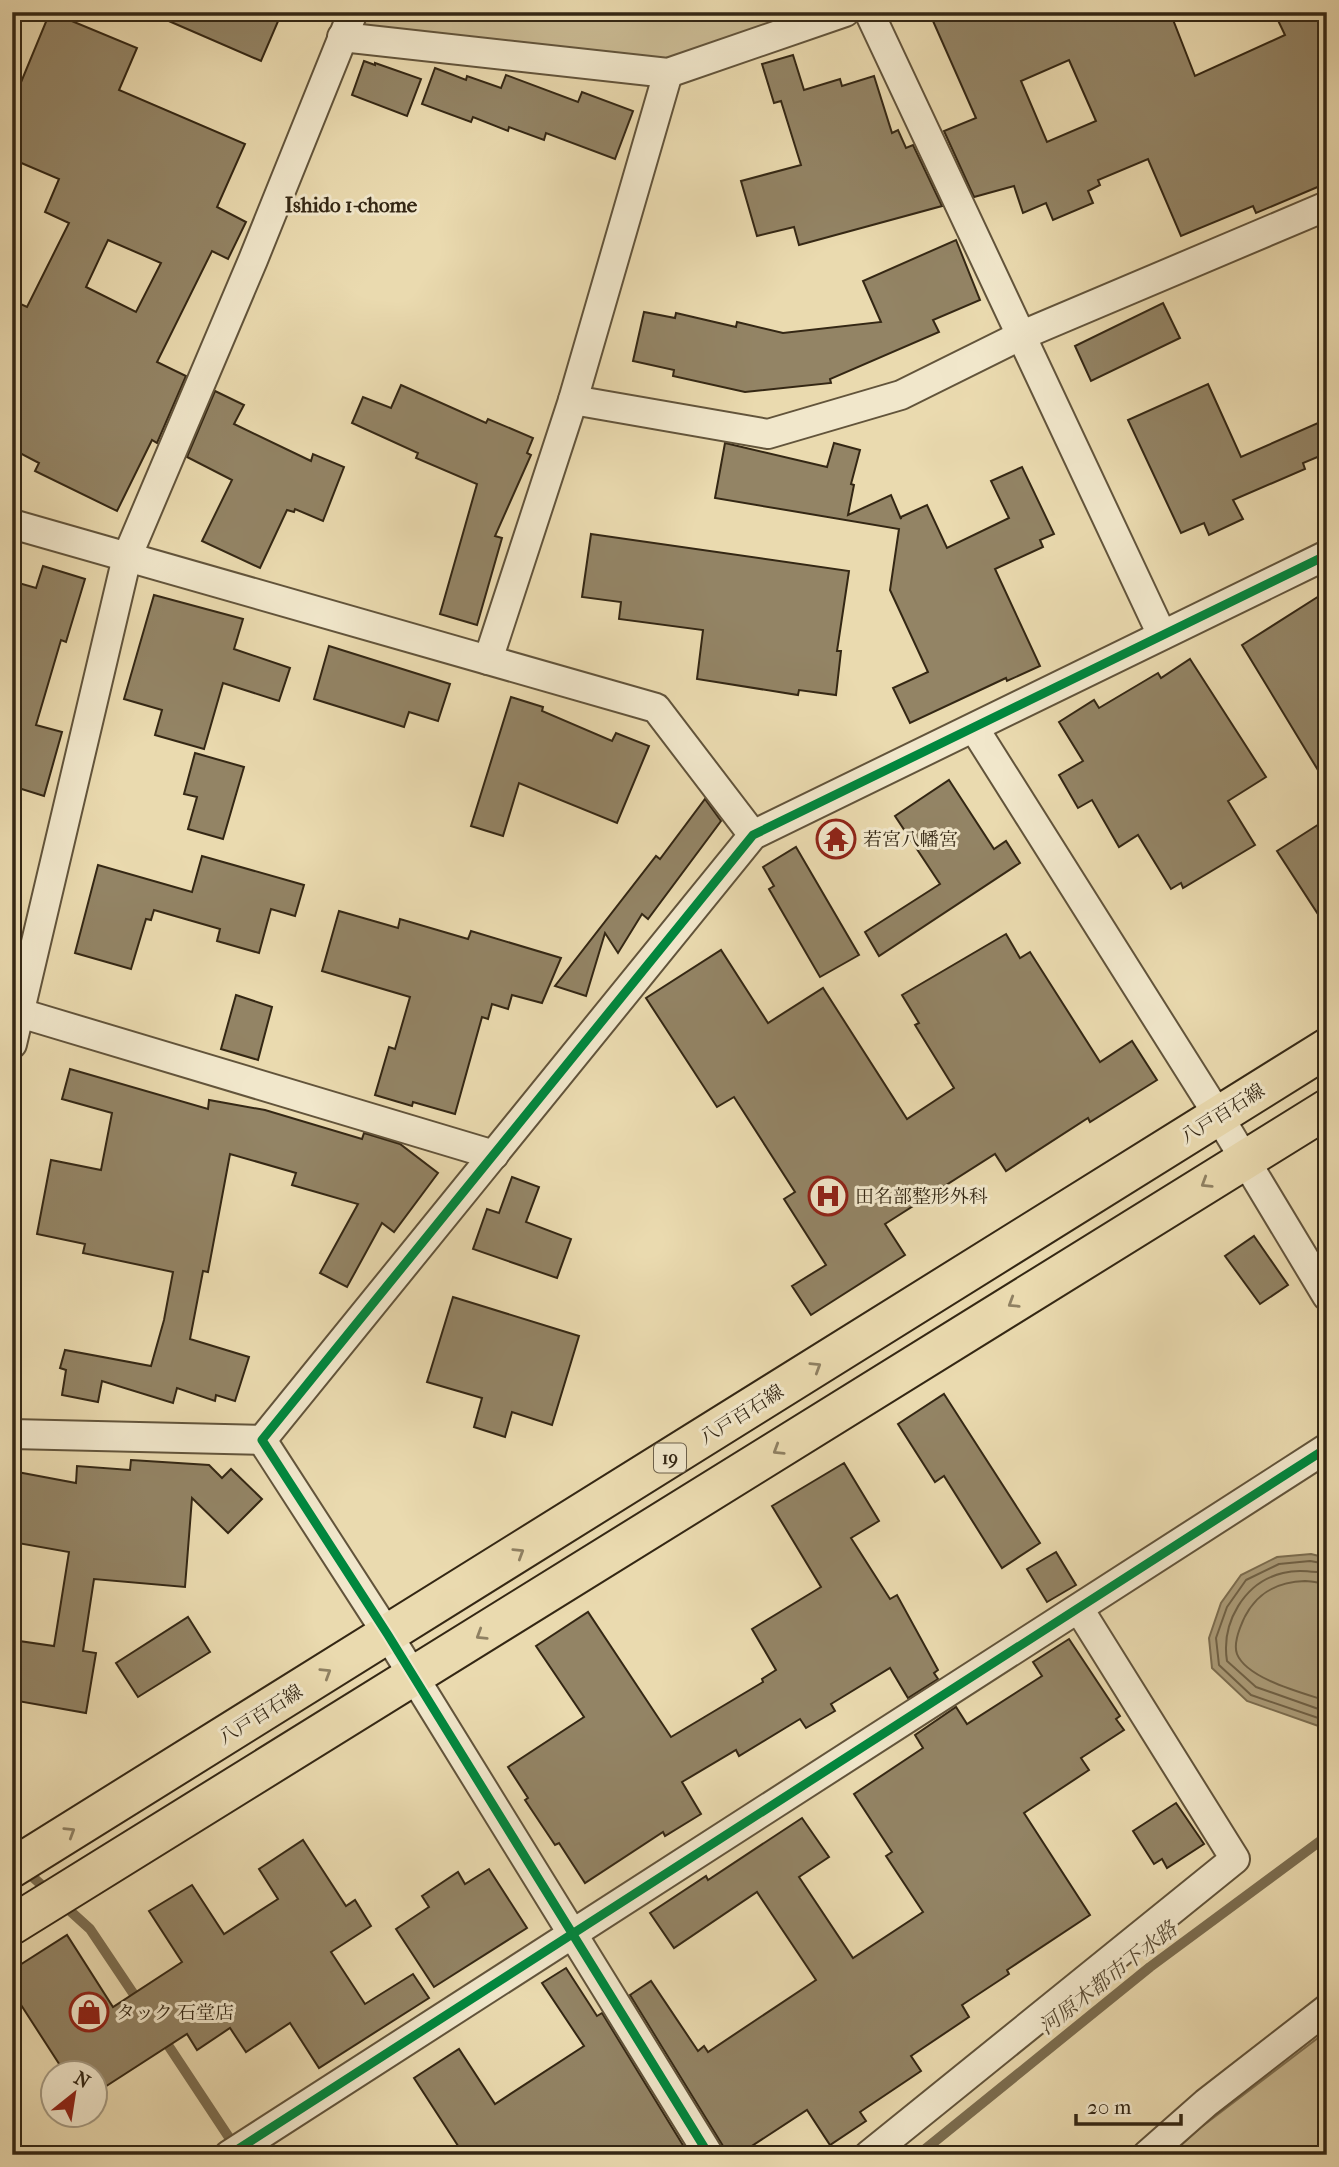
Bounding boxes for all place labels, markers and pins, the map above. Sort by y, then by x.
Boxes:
temple icon: 若宮八幡宮 [815,818,857,860]
place label: 若宮八幡宮 [863,829,958,851]
hospital icon: 田名部整形外科 [807,1175,849,1217]
place label: 田名部整形外科 [855,1186,988,1208]
shop icon: タック 石堂店 [68,1991,110,2033]
place label: タック 石堂店 [116,2002,234,2024]

